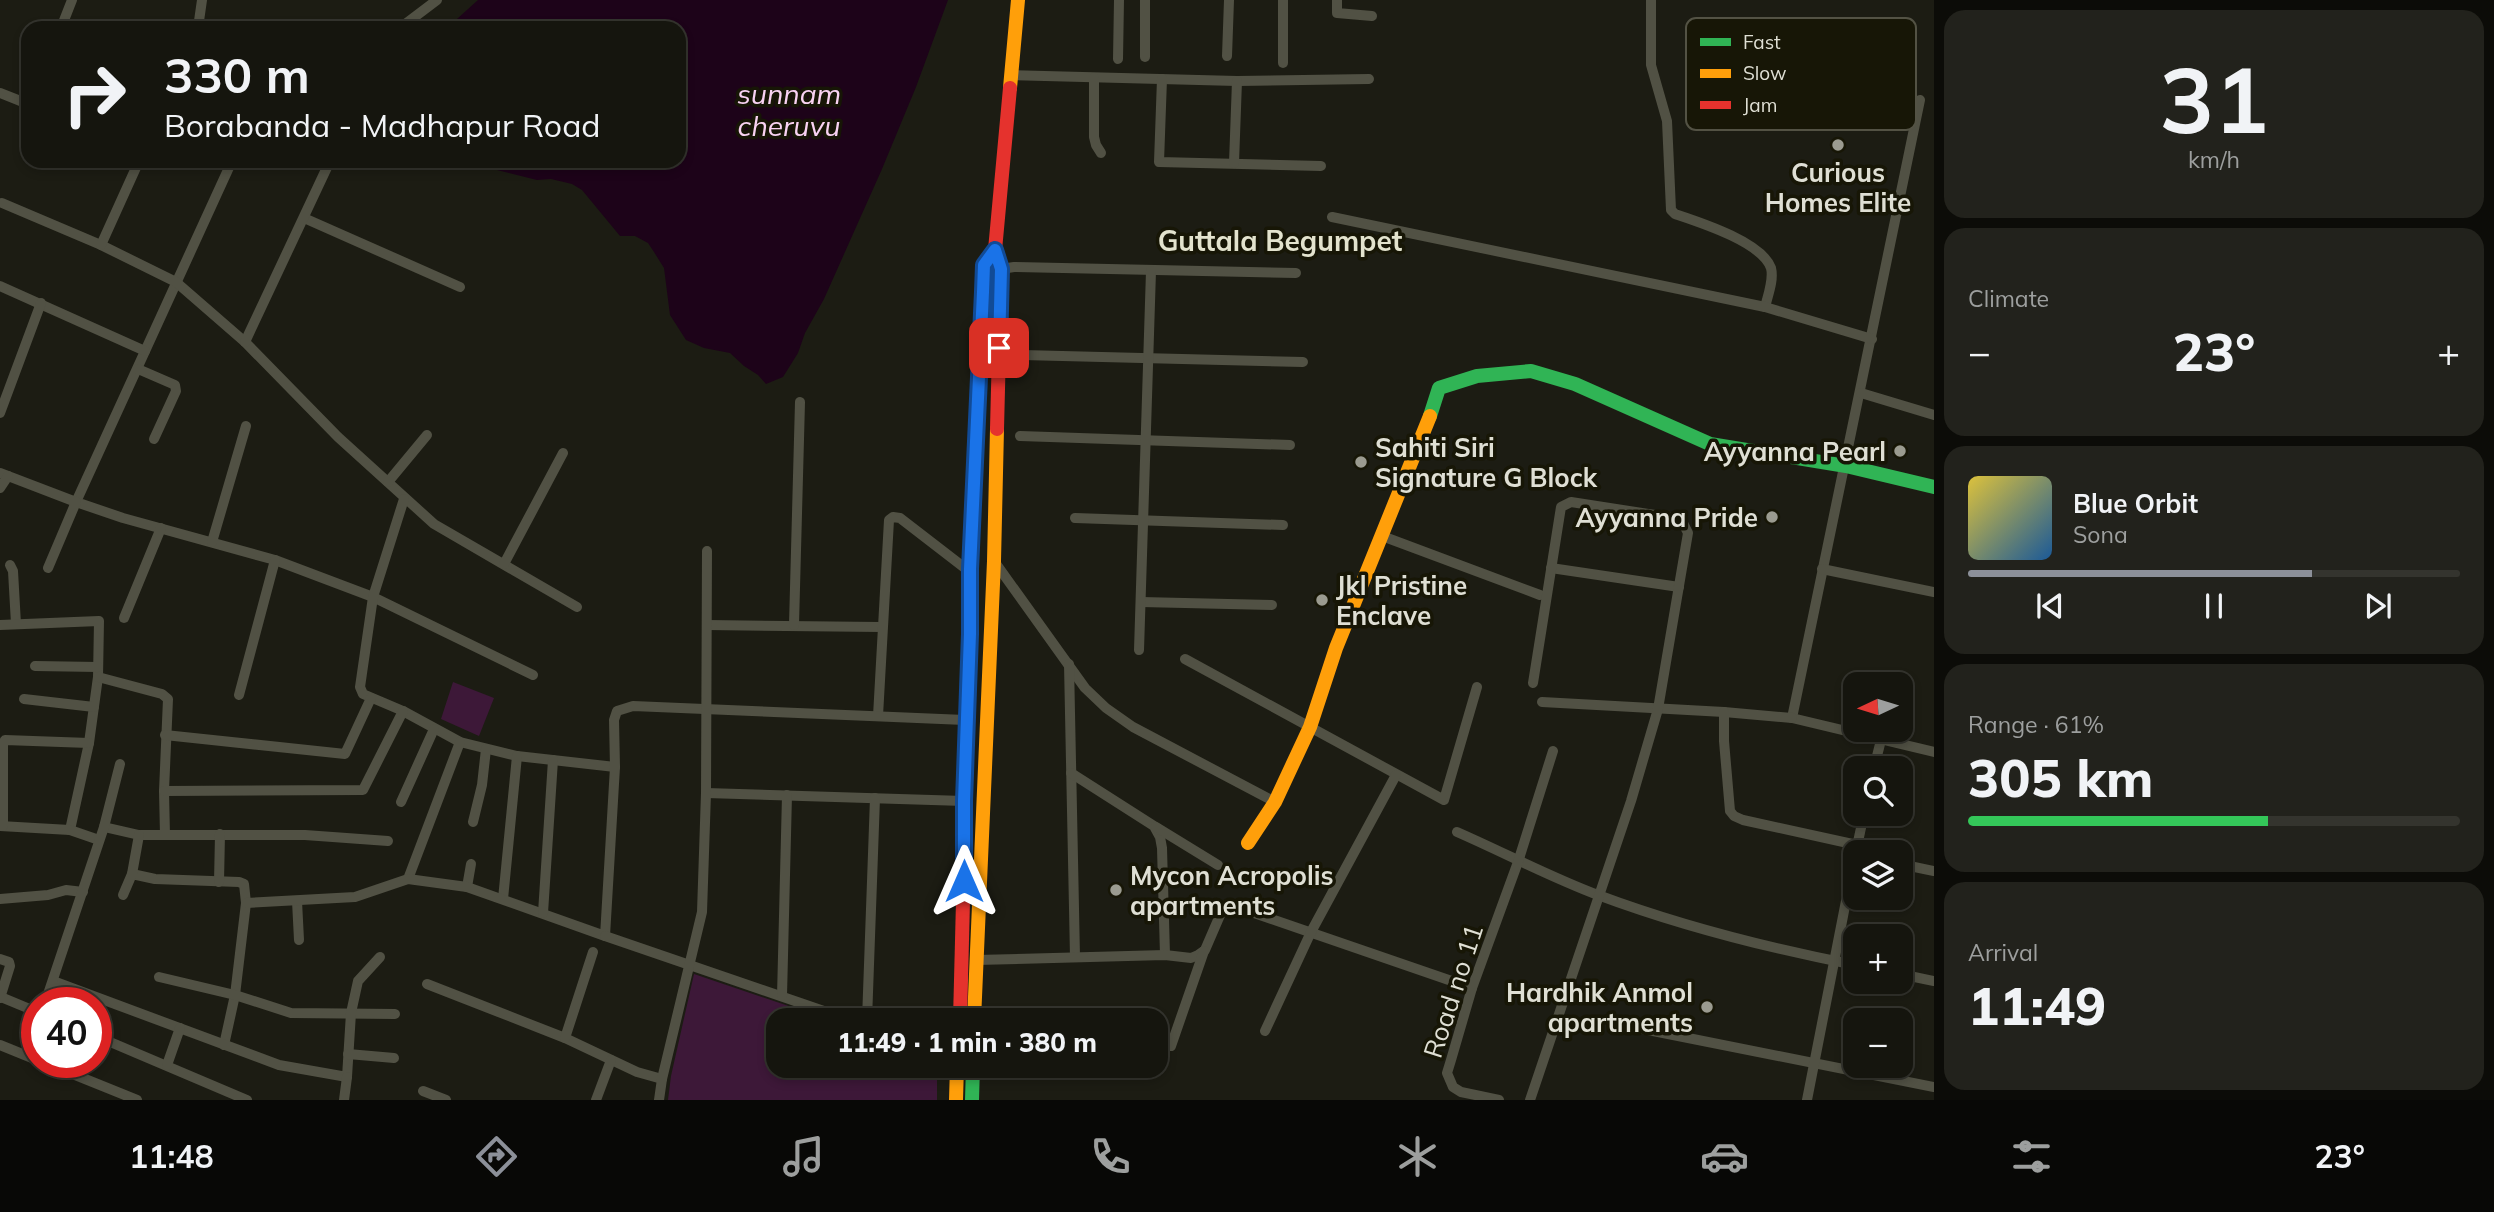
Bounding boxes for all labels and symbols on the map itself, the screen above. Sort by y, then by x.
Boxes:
legend [1686,18,1916,130]
text: Fast [1743,30,1781,54]
text: Slow [1743,61,1787,85]
water label: sunnam cheruvu [737,76,841,143]
text: Jam [1743,93,1777,117]
marker: Curious Homes Elite [1830,137,1846,153]
place label: Curious Homes Elite [1765,156,1911,219]
district label: Guttala Begumpet [1158,223,1403,258]
pin [969,318,1029,378]
place label: Sahiti Siri Signature G Block [1375,431,1598,494]
place label: Ayyanna Pearl [1704,435,1886,468]
marker: Ayyanna Pearl [1892,443,1908,459]
marker: Sahiti Siri Signature G Block [1353,454,1369,470]
place label: Ayyanna Pride [1575,501,1758,534]
marker: Ayyanna Pride [1764,509,1780,525]
place label: Jkl Pristine Enclave [1336,569,1467,632]
marker: Jkl Pristine Enclave [1314,592,1330,608]
north arrow [1843,672,1913,742]
position arrow [927,844,1001,918]
place label: Mycon Acropolis apartments [1130,859,1334,922]
marker: Mycon Acropolis apartments [1108,882,1124,898]
street label: Road no 11 [1416,920,1490,1062]
place label: Hardhik Anmol apartments [1506,976,1693,1039]
speed limit sign: 40 [21,987,112,1078]
marker: Hardhik Anmol apartments [1699,999,1715,1015]

